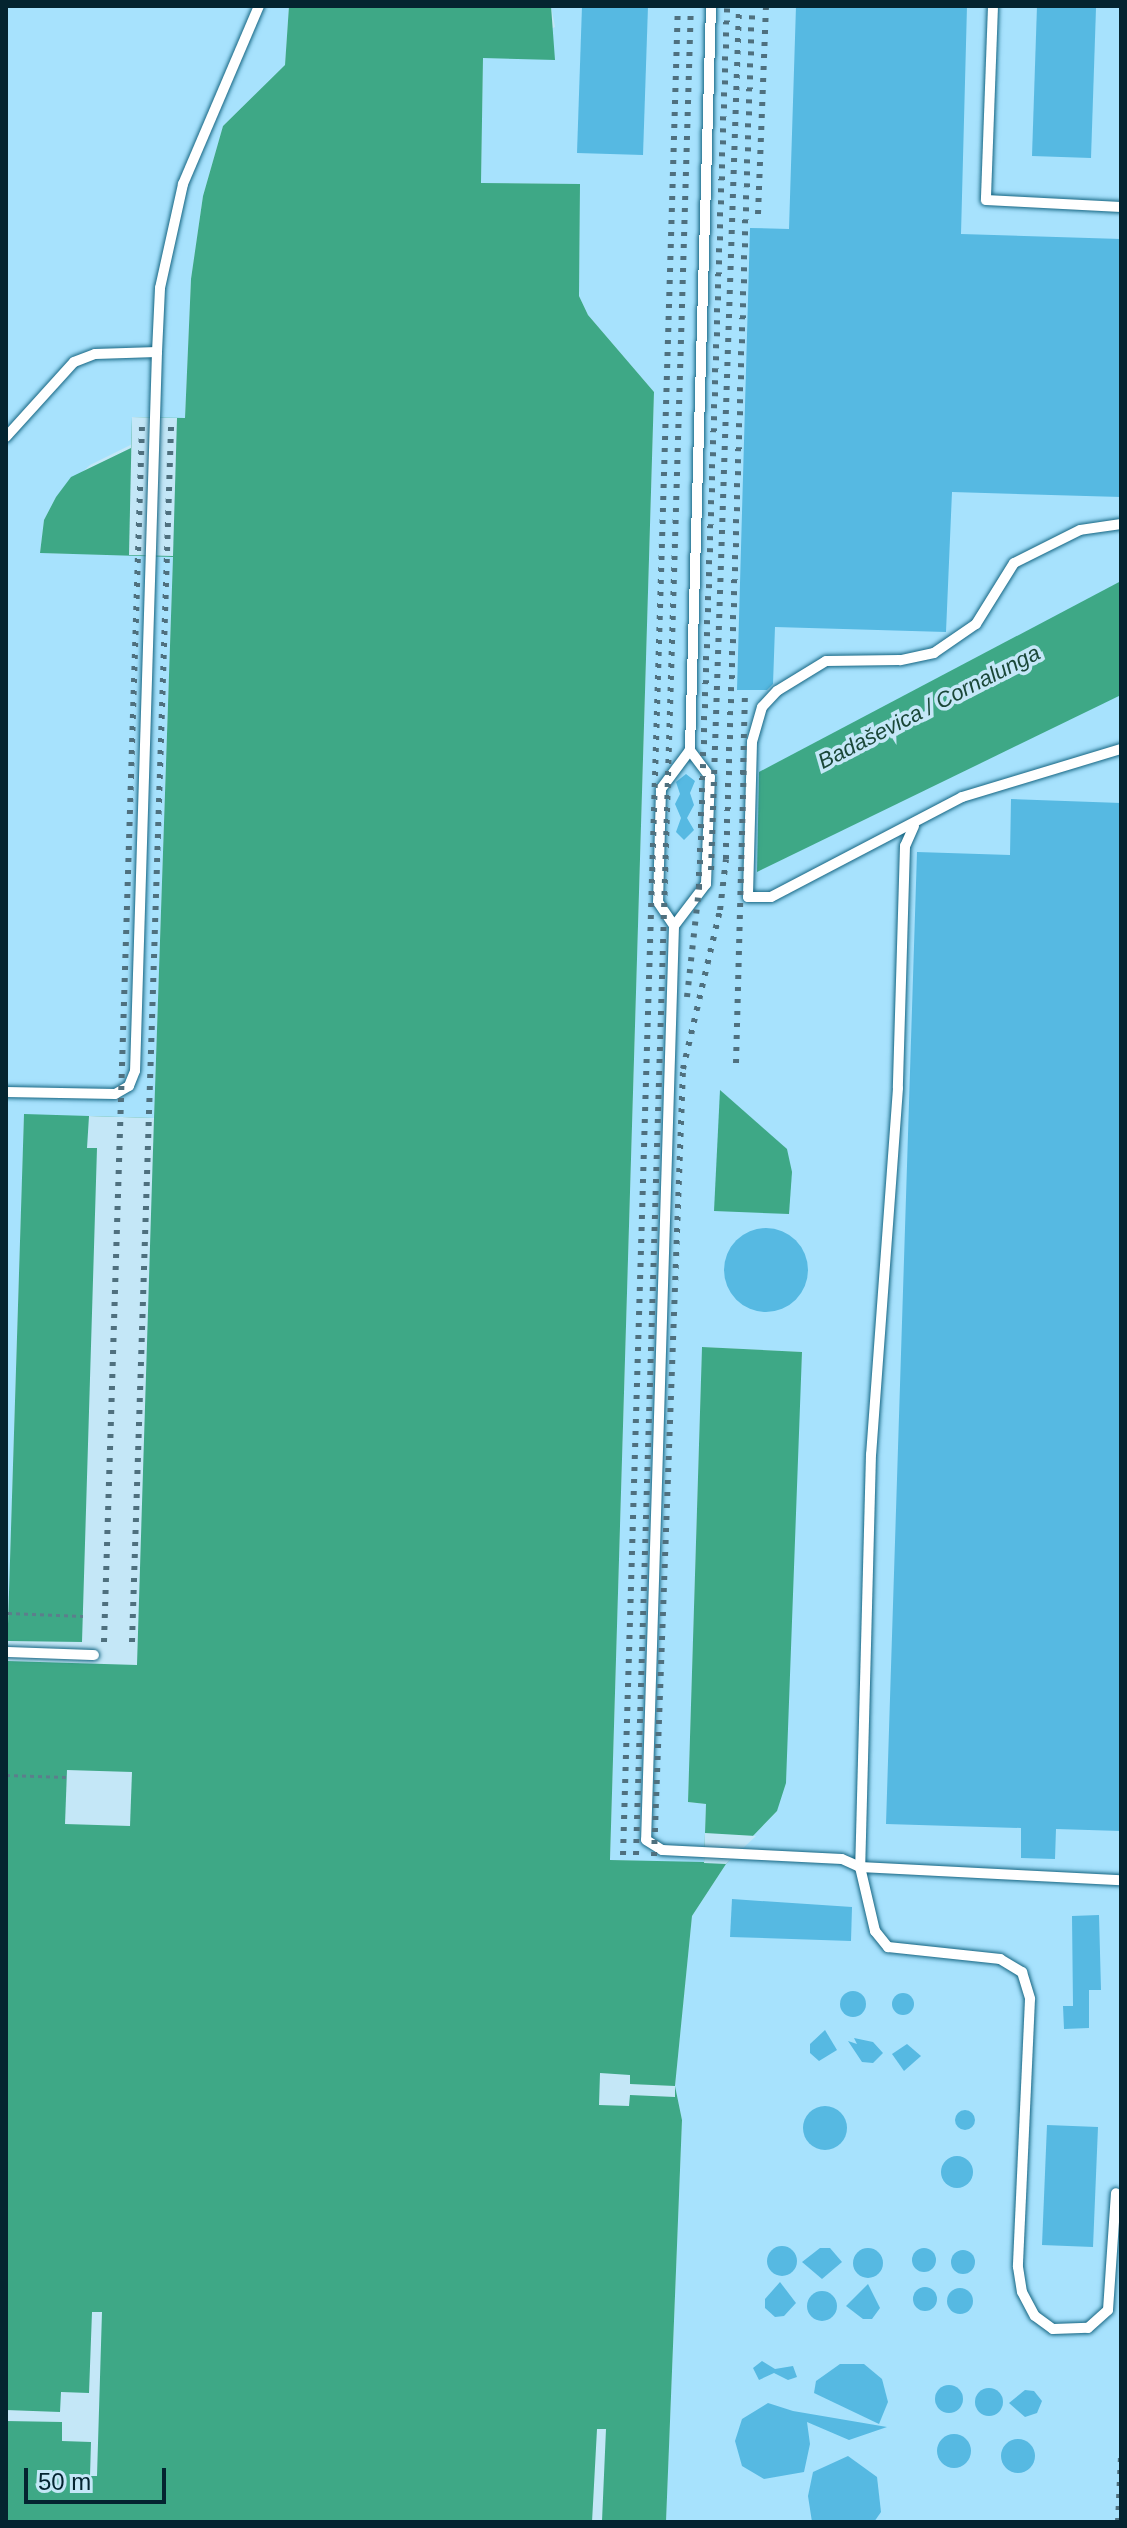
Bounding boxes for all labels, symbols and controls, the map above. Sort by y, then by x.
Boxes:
water label: Badaševica / Cornalunga [813,639,1045,775]
scale bar [28,2452,170,2502]
text: 50 m [38,2468,91,2495]

